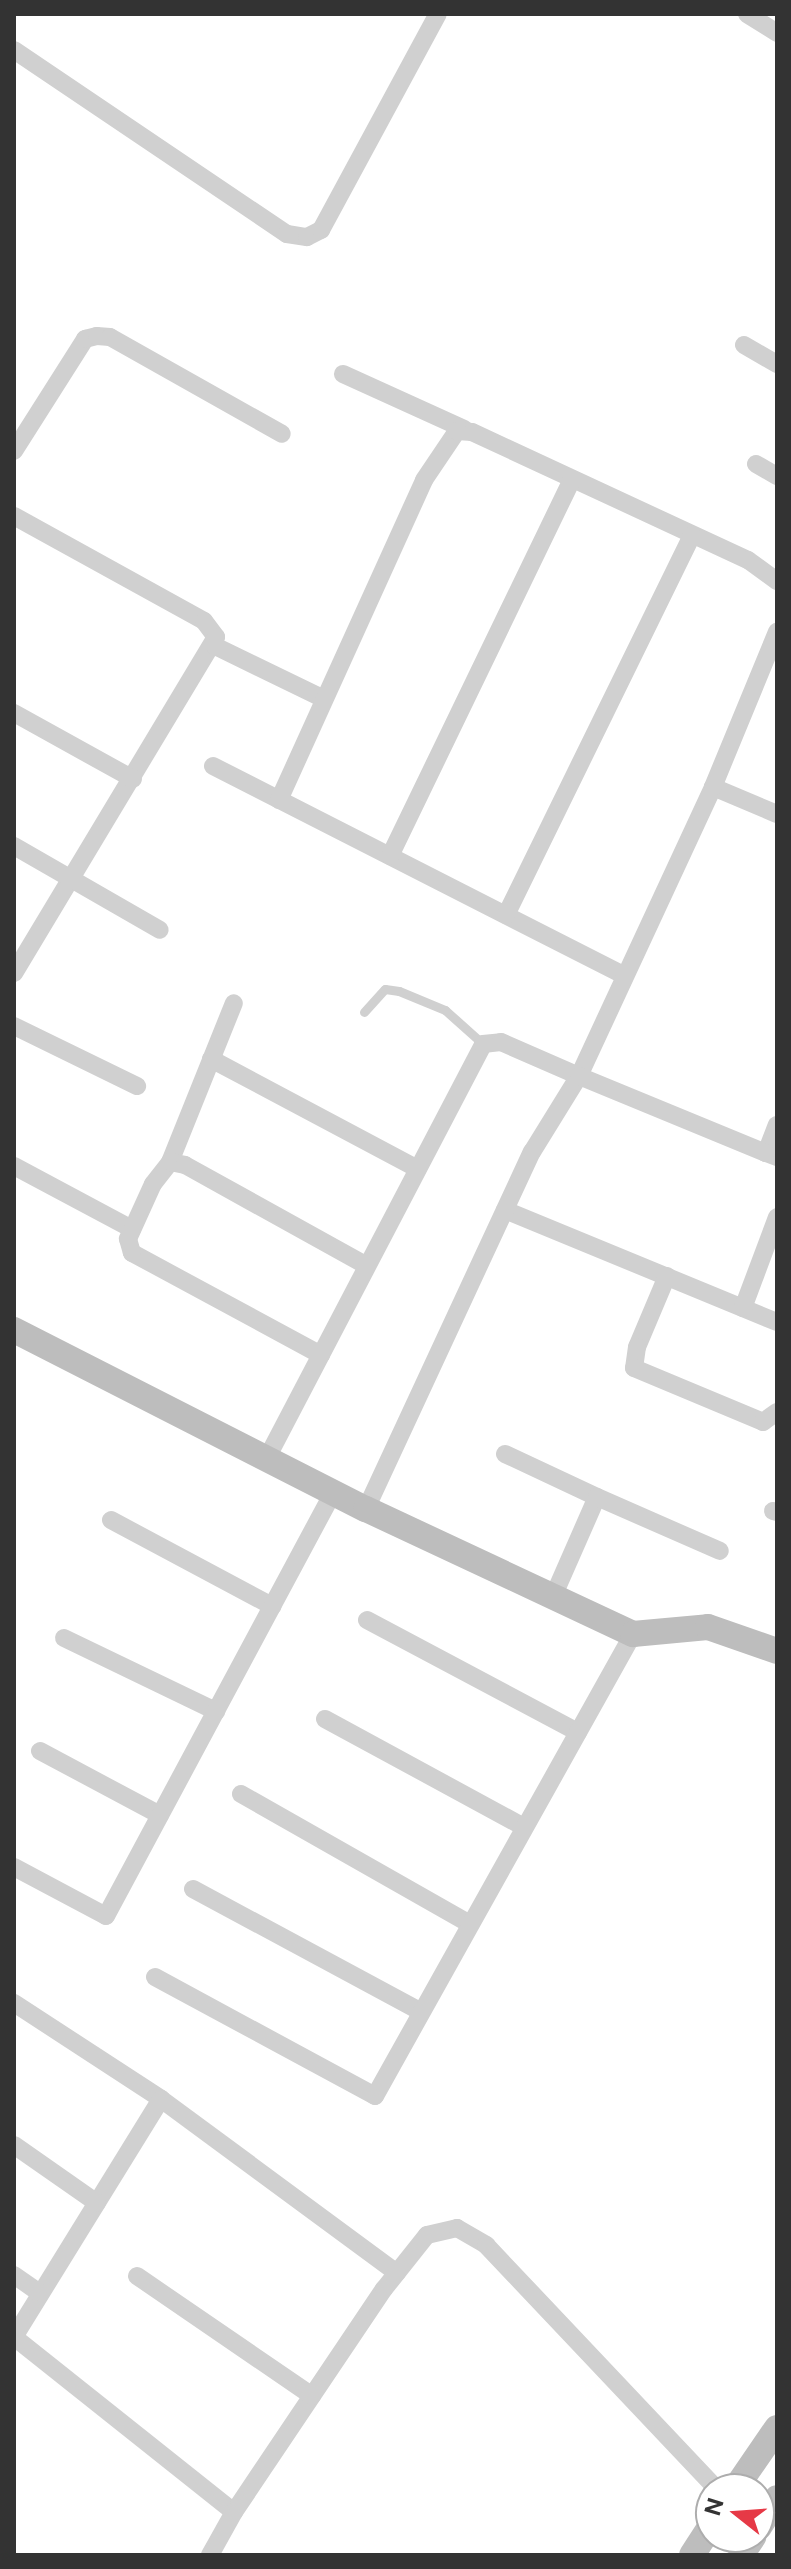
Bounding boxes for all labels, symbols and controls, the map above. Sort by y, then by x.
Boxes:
north arrow [695,2473,775,2553]
text: N [699,2495,729,2519]

